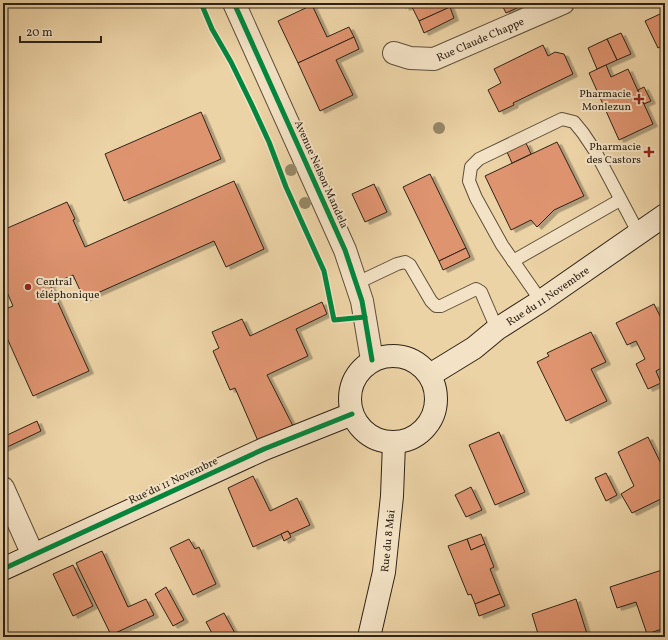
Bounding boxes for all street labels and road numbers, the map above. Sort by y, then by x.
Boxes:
street label: Rue Claude Chappe [435,15,527,66]
street label: Avenue Nelson Mandela [290,118,351,231]
street label: Rue du 11 Novembre [504,264,593,330]
street label: Rue du 11 Novembre [127,454,221,509]
street label: Rue du 8 Mai [378,509,400,573]

